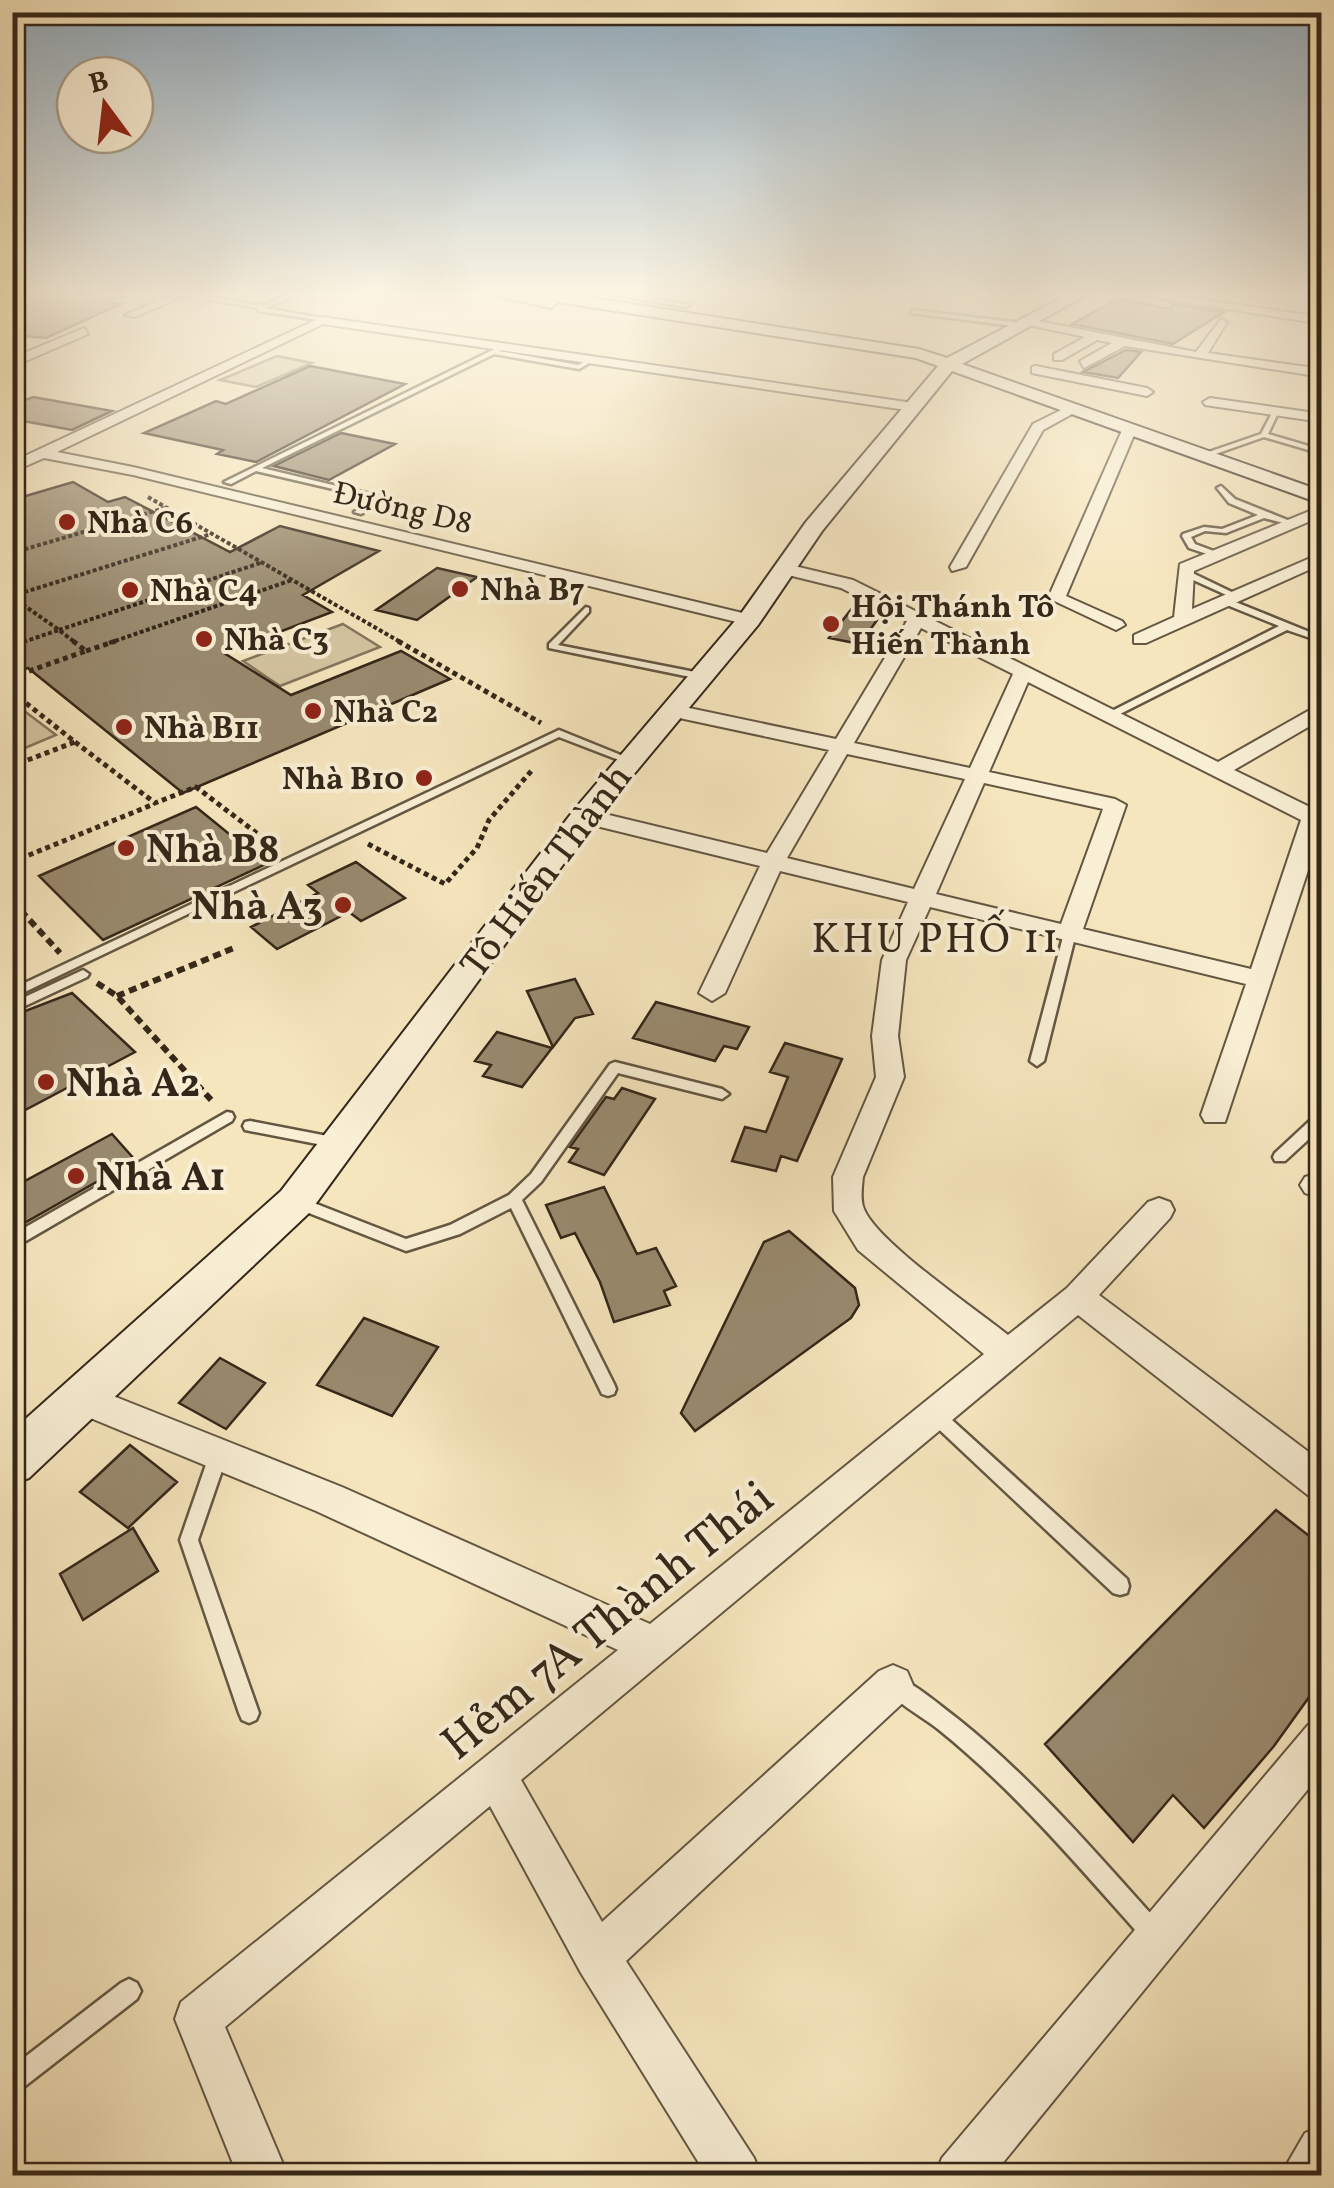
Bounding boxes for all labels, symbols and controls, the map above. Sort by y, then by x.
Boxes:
north arrow [55,55,155,155]
text: B [85,62,113,105]
street label: Đường D8 [328,473,476,547]
place label: Nhà C6 [87,503,193,547]
marker: Nhà C6 [56,511,78,533]
place label: Nhà B7 [480,570,585,614]
place label: Nhà C4 [150,571,258,615]
marker: Nhà B7 [449,578,471,600]
marker: Nhà C4 [119,579,141,601]
place label: Hội Thánh Tô Hiến Thành [851,587,1054,668]
marker: Hội Thánh Tô Hiến Thành [820,613,842,635]
place label: Nhà C3 [224,620,329,664]
marker: Nhà C3 [193,628,215,650]
place label: Nhà C2 [333,692,438,736]
marker: Nhà C2 [302,700,324,722]
place label: Nhà B11 [144,708,259,752]
marker: Nhà B11 [113,716,135,738]
street label: Tô Hiến Thành [449,753,648,991]
place label: Nhà B10 [282,759,404,803]
marker: Nhà B10 [413,767,435,789]
place label: Nhà B8 [146,824,280,880]
marker: Nhà B8 [115,837,137,859]
place label: Nhà A3 [191,881,323,937]
marker: Nhà A3 [332,894,354,916]
district label: KHU PHỐ 11 [811,909,1061,971]
place label: Nhà A2 [66,1058,200,1114]
marker: Nhà A2 [35,1071,57,1093]
place label: Nhà A1 [96,1152,225,1208]
marker: Nhà A1 [65,1165,87,1187]
street label: Hẻm 7A Thành Thái [428,1467,789,1778]

